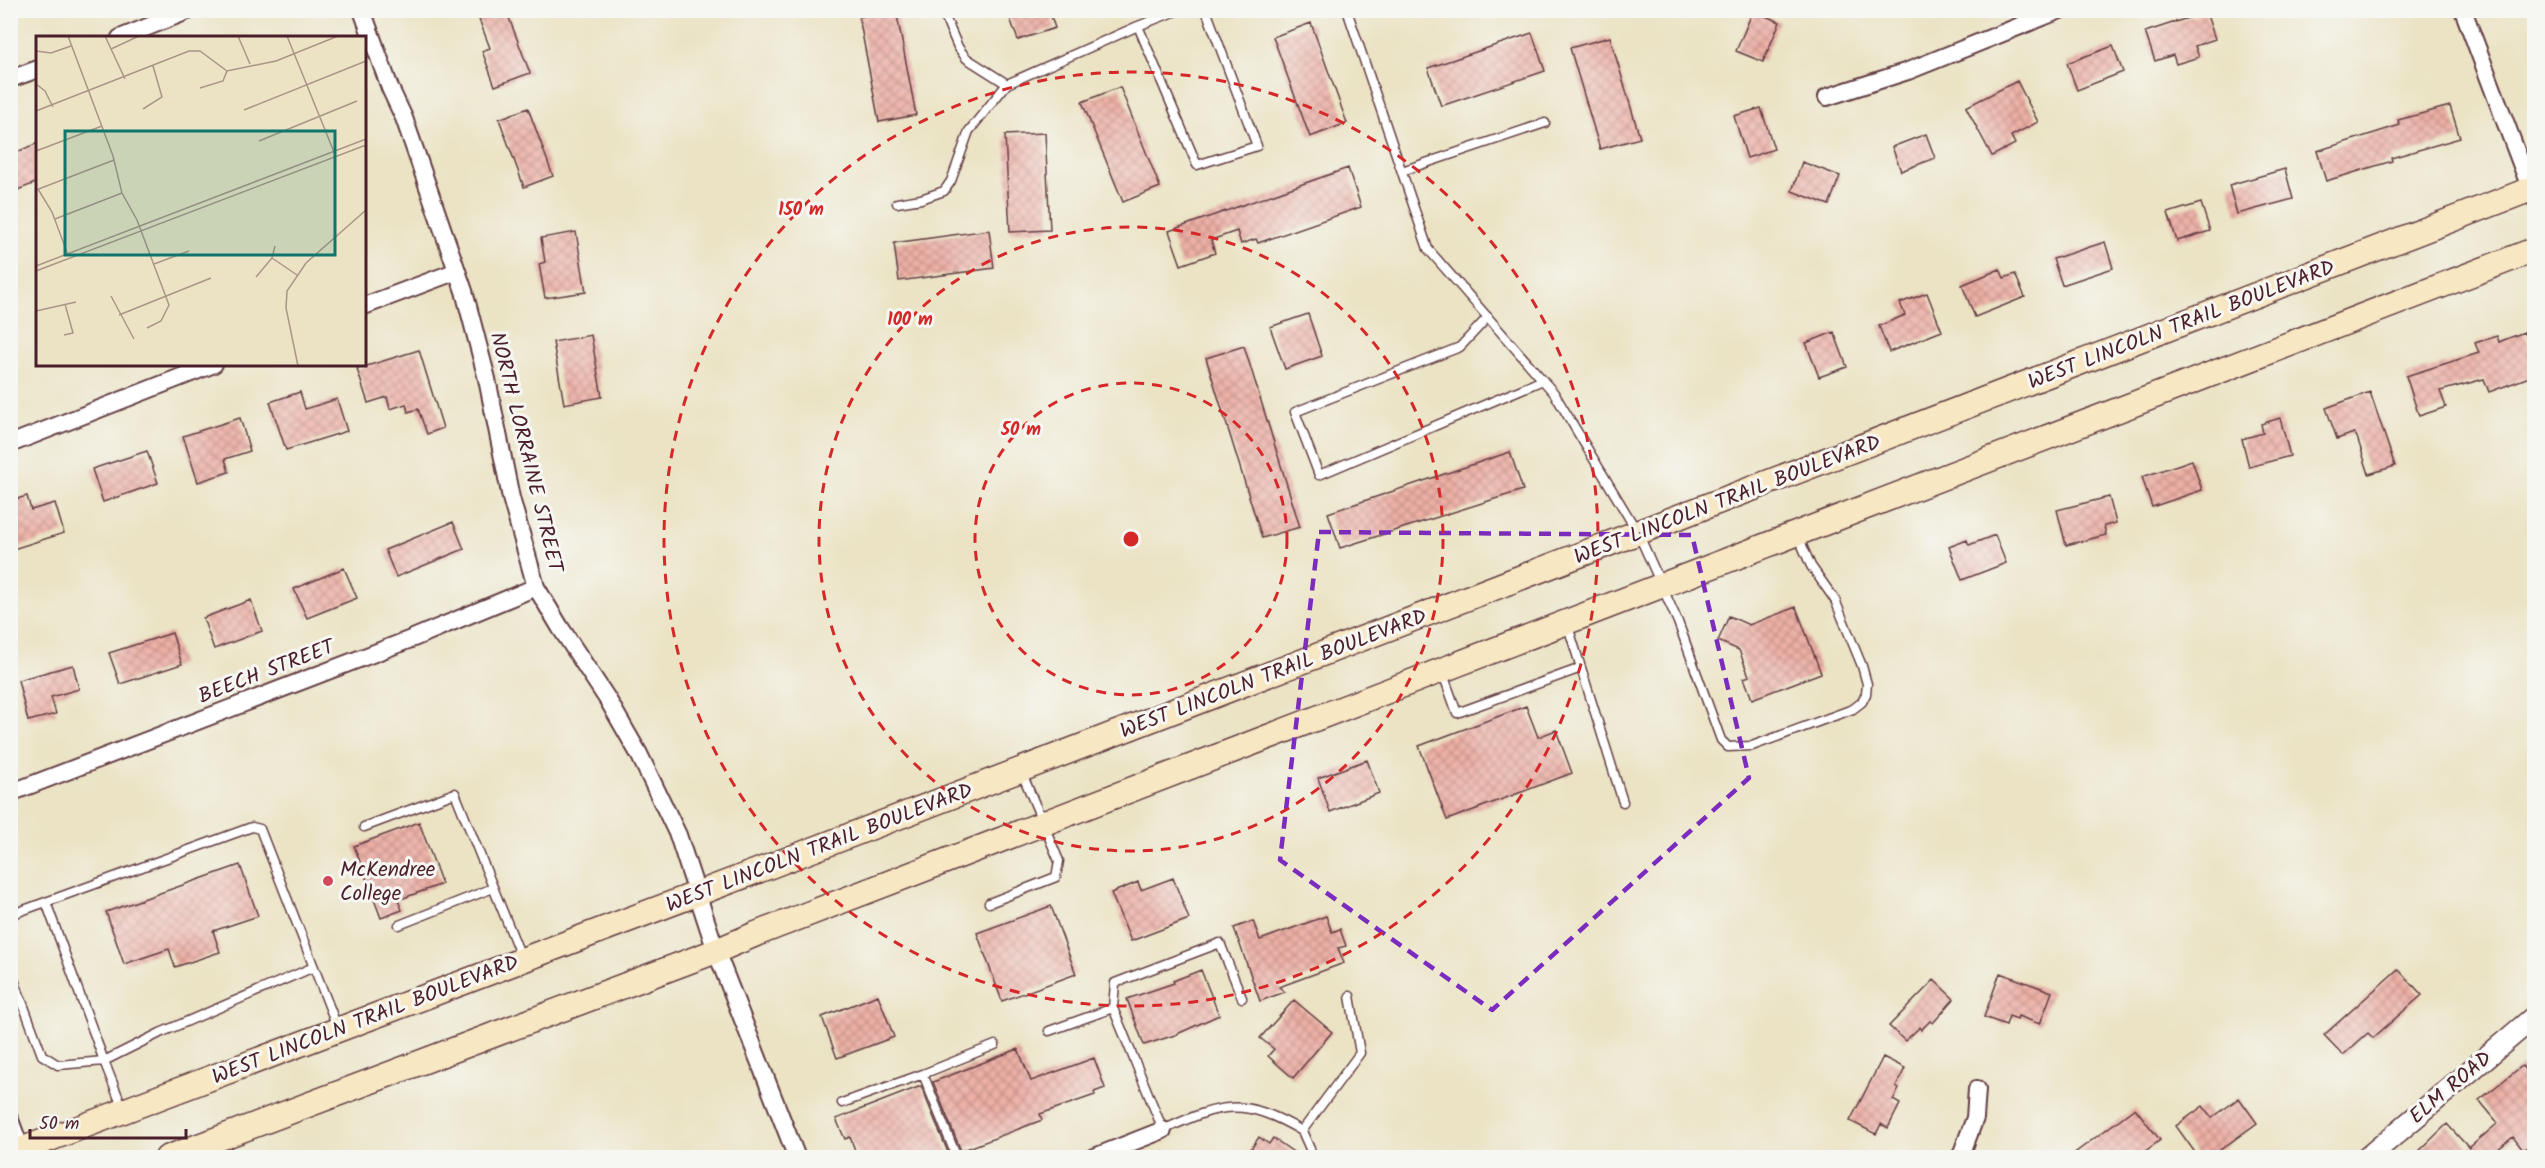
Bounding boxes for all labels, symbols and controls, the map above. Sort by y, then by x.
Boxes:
inset map [36,36,366,366]
text: 150 m [778,196,824,225]
street label: WEST LINCOLN TRAIL BOULEVARD [2023,252,2340,399]
text: 100 m [887,306,933,335]
street label: NORTH LORRAINE STREET [480,329,572,578]
text: 50 m [1000,416,1041,445]
street label: WEST LINCOLN TRAIL BOULEVARD [1569,427,1886,574]
centre of rings [1121,529,1141,549]
street label: WEST LINCOLN TRAIL BOULEVARD [1115,601,1432,748]
street label: BEECH STREET [194,631,341,714]
street label: WEST LINCOLN TRAIL BOULEVARD [661,775,978,922]
place label: McKendree College [340,854,436,911]
marker: McKendree College [321,874,335,888]
street label: WEST LINCOLN TRAIL BOULEVARD [207,947,524,1094]
street label: ELM ROAD [2402,1043,2500,1133]
scale bar [30,1102,186,1140]
text: 50 m [39,1110,79,1139]

